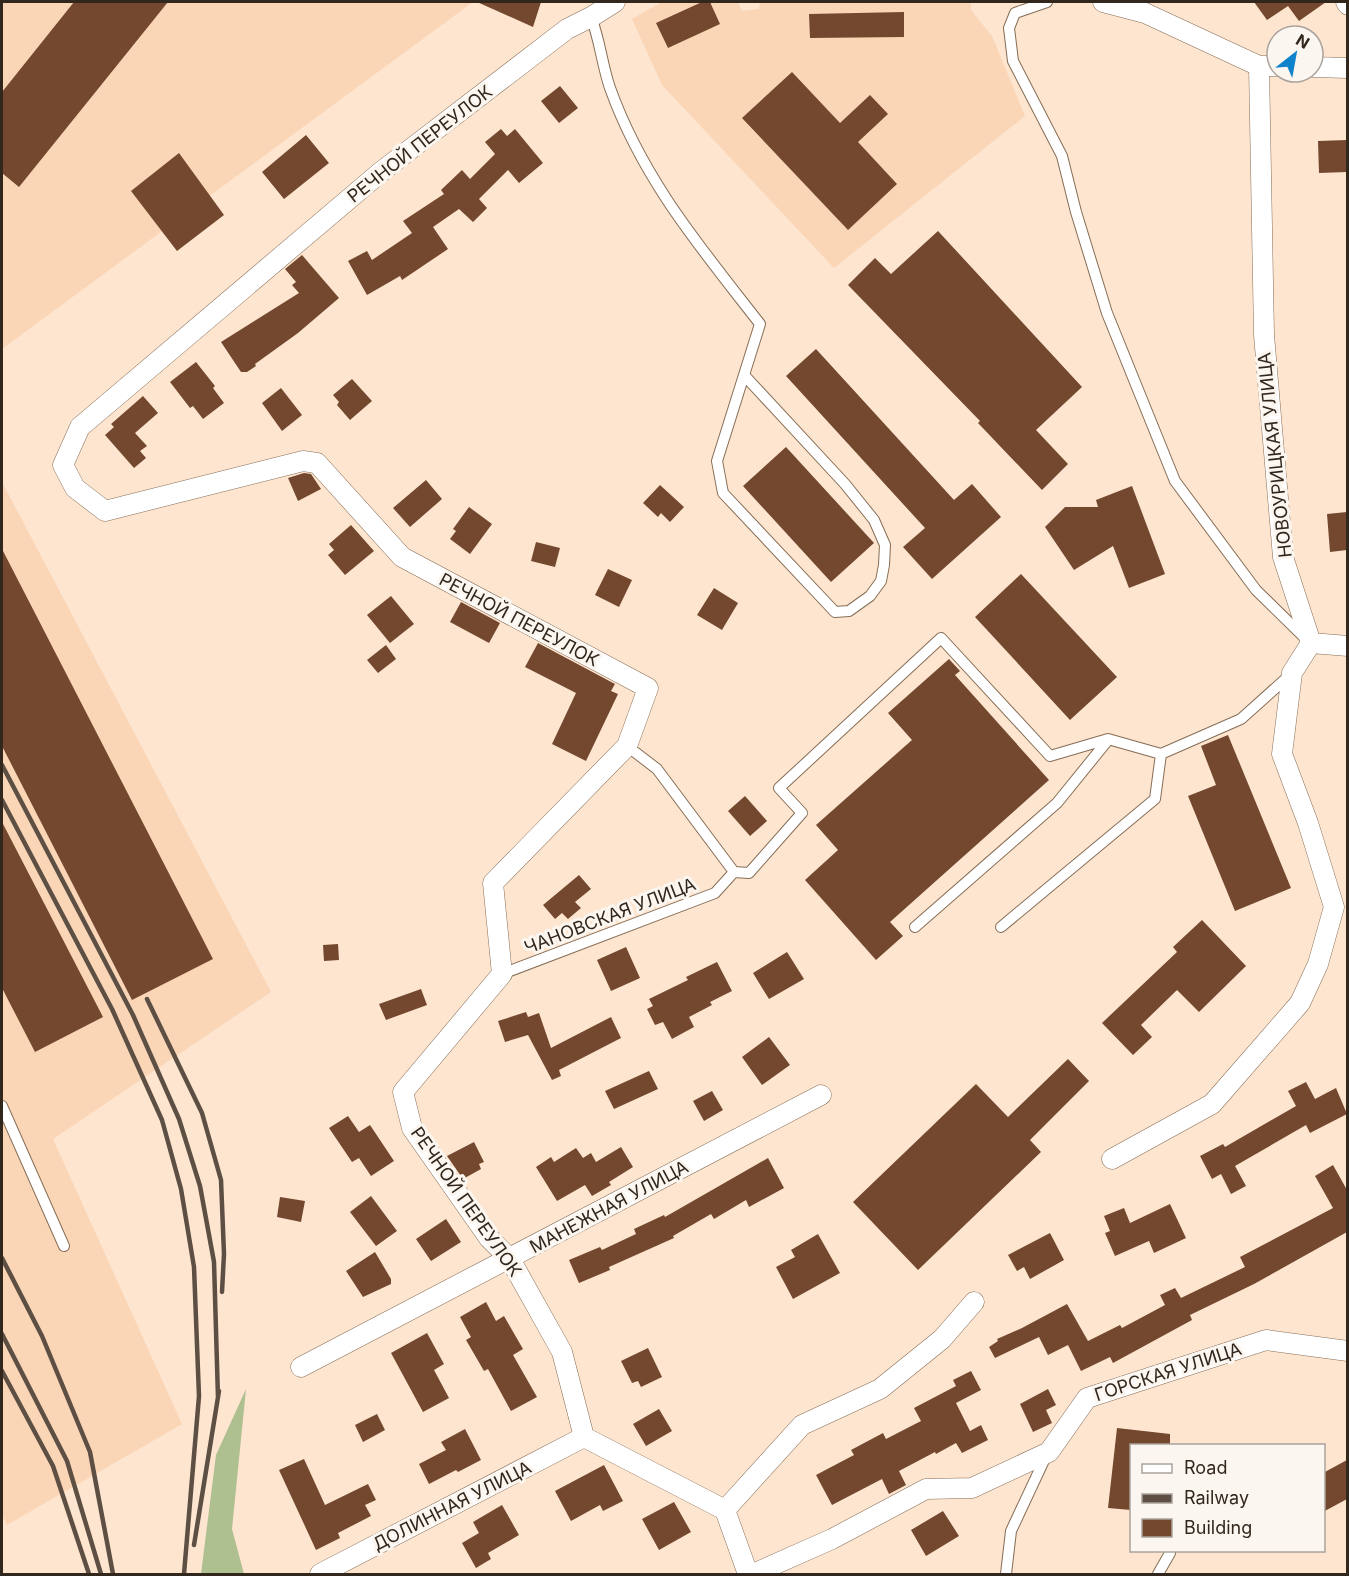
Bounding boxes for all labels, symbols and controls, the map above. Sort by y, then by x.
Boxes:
north arrow [1265,24,1325,84]
text: N [1292,29,1313,53]
street label: РЕЧНОЙ ПЕРЕУЛОК [343,80,496,207]
street label: НОВОУРИЦКАЯ УЛИЦА [1253,351,1296,559]
street label: РЕЧНОЙ ПЕРЕУЛОК [436,568,603,671]
street label: ЧАНОВСКАЯ УЛИЦА [521,873,699,958]
street label: РЕЧНОЙ ПЕРЕУЛОК [407,1122,527,1281]
street label: МАНЕЖНАЯ УЛИЦА [526,1156,692,1257]
street label: ГОРСКАЯ УЛИЦА [1092,1338,1244,1405]
legend [1130,1444,1325,1552]
street label: ДОЛИННАЯ УЛИЦА [369,1456,535,1555]
text: Road [1184,1457,1227,1478]
text: Railway [1184,1487,1249,1508]
text: Building [1184,1517,1252,1538]

